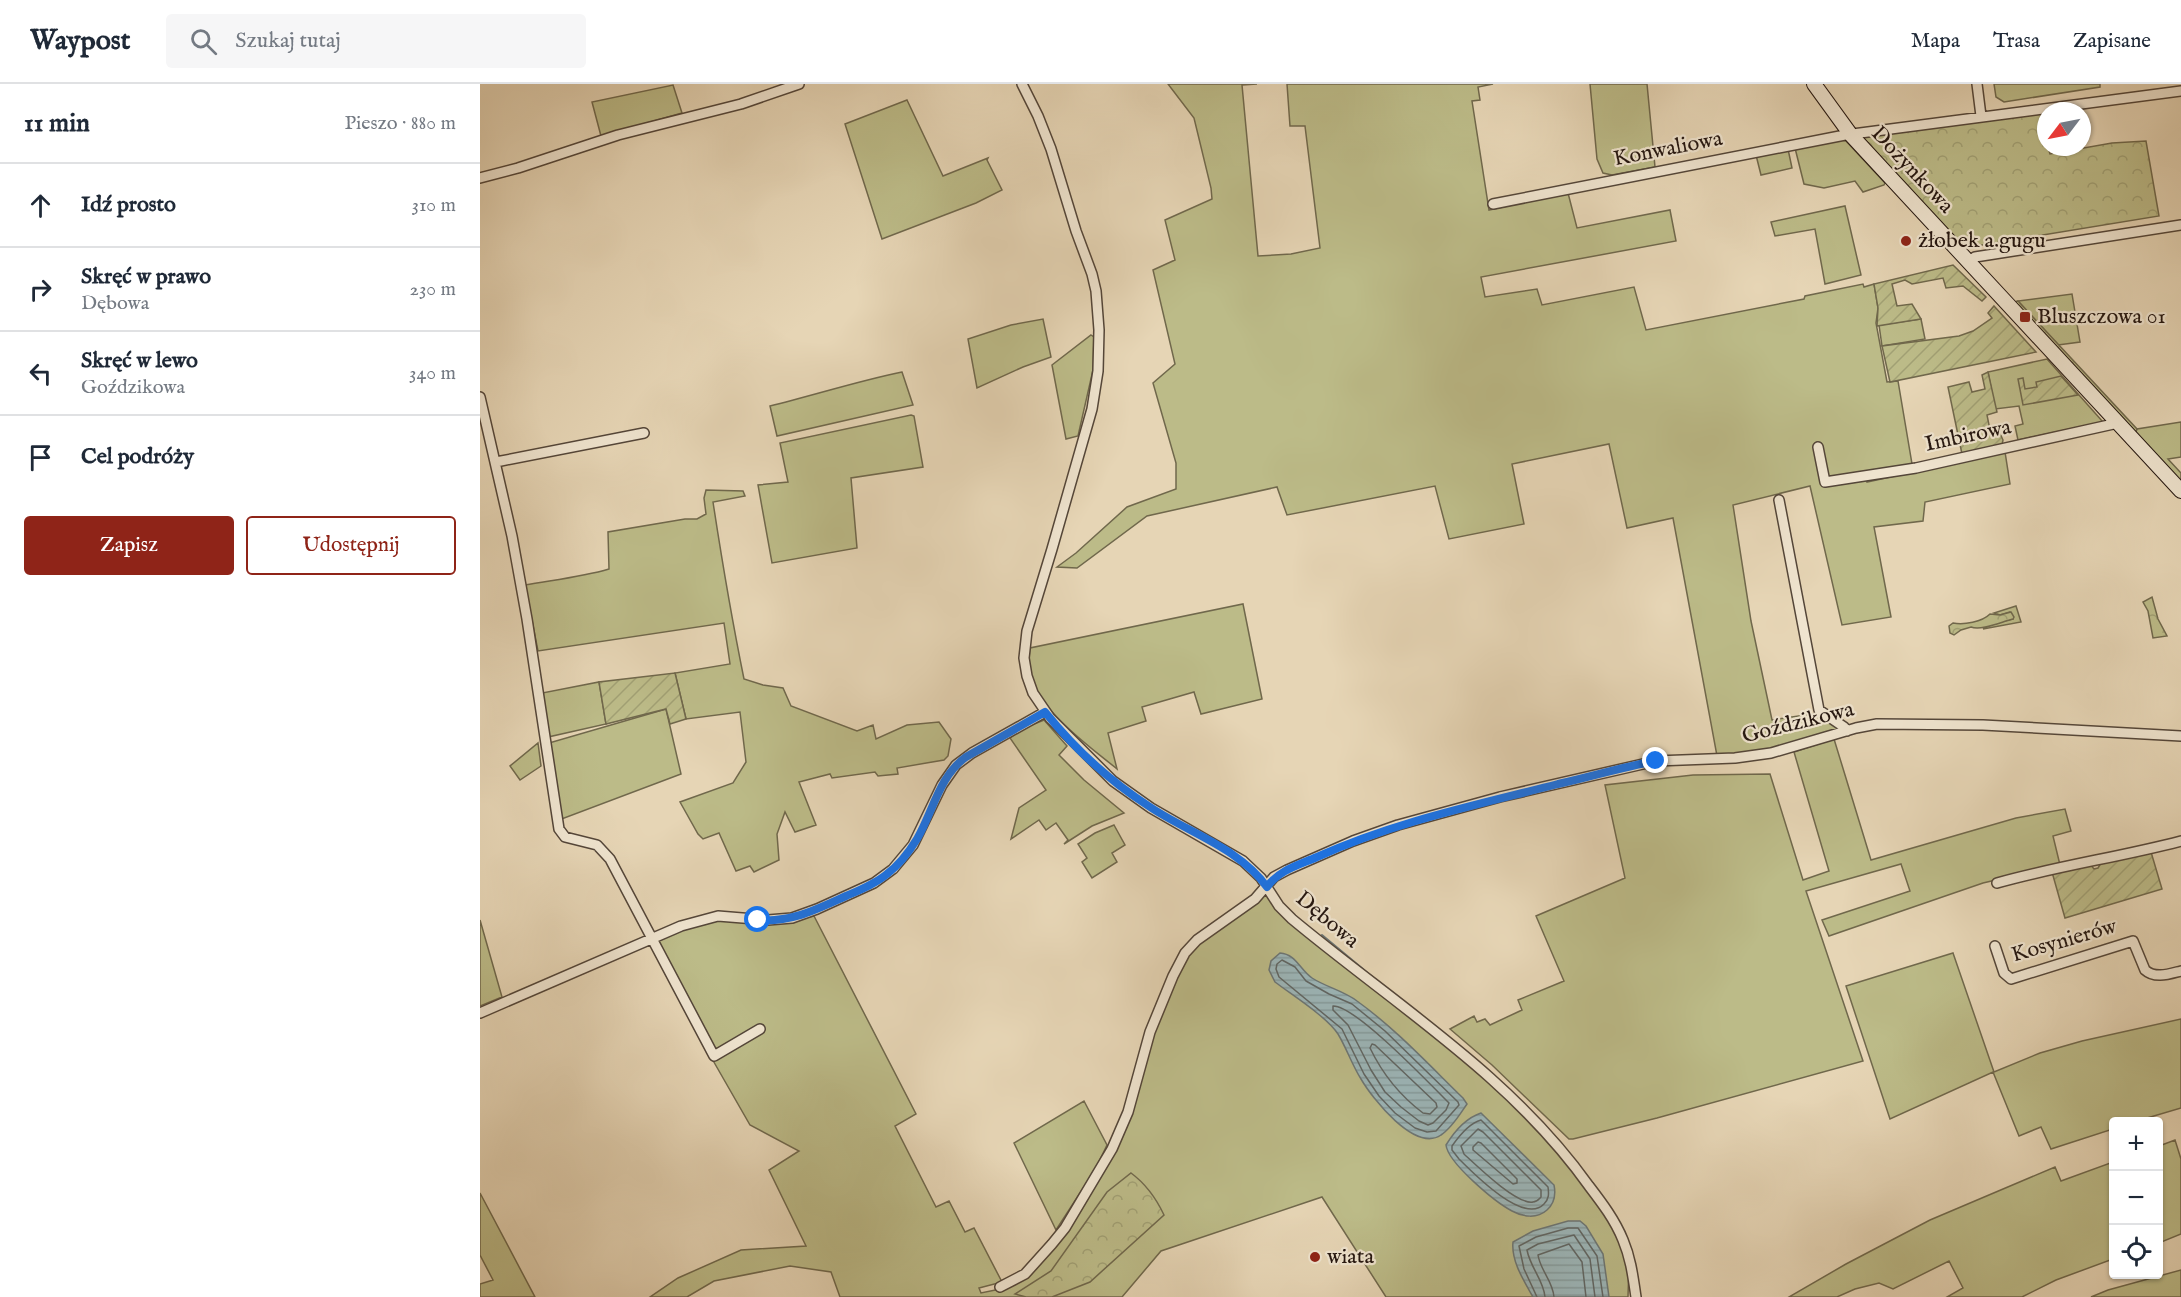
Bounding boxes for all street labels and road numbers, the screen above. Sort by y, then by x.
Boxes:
street label: Dożynkowa [1864,120,1960,220]
street label: Konwaliowa [1611,125,1725,173]
street label: Imbirowa [1922,413,2014,459]
street label: Goździkowa [1739,695,1857,750]
street label: Dębowa [1289,885,1365,955]
street label: Kosynierów [2008,913,2120,969]

